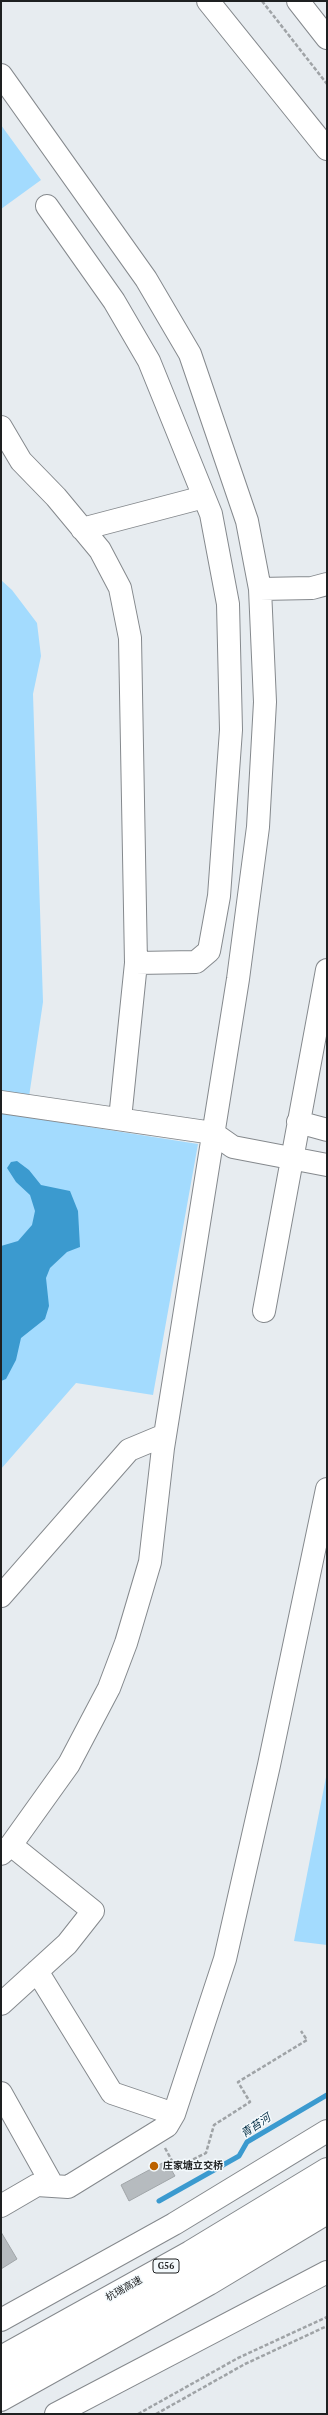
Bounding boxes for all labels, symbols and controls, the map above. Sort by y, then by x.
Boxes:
water label: 青苔河 [239,2111,273,2141]
marker: 庄家塘立交桥 [148,2160,160,2172]
place label: 庄家塘立交桥 [163,2160,223,2172]
road number: G56 [153,2259,179,2273]
street label: 杭瑞高速 [104,2274,144,2304]

